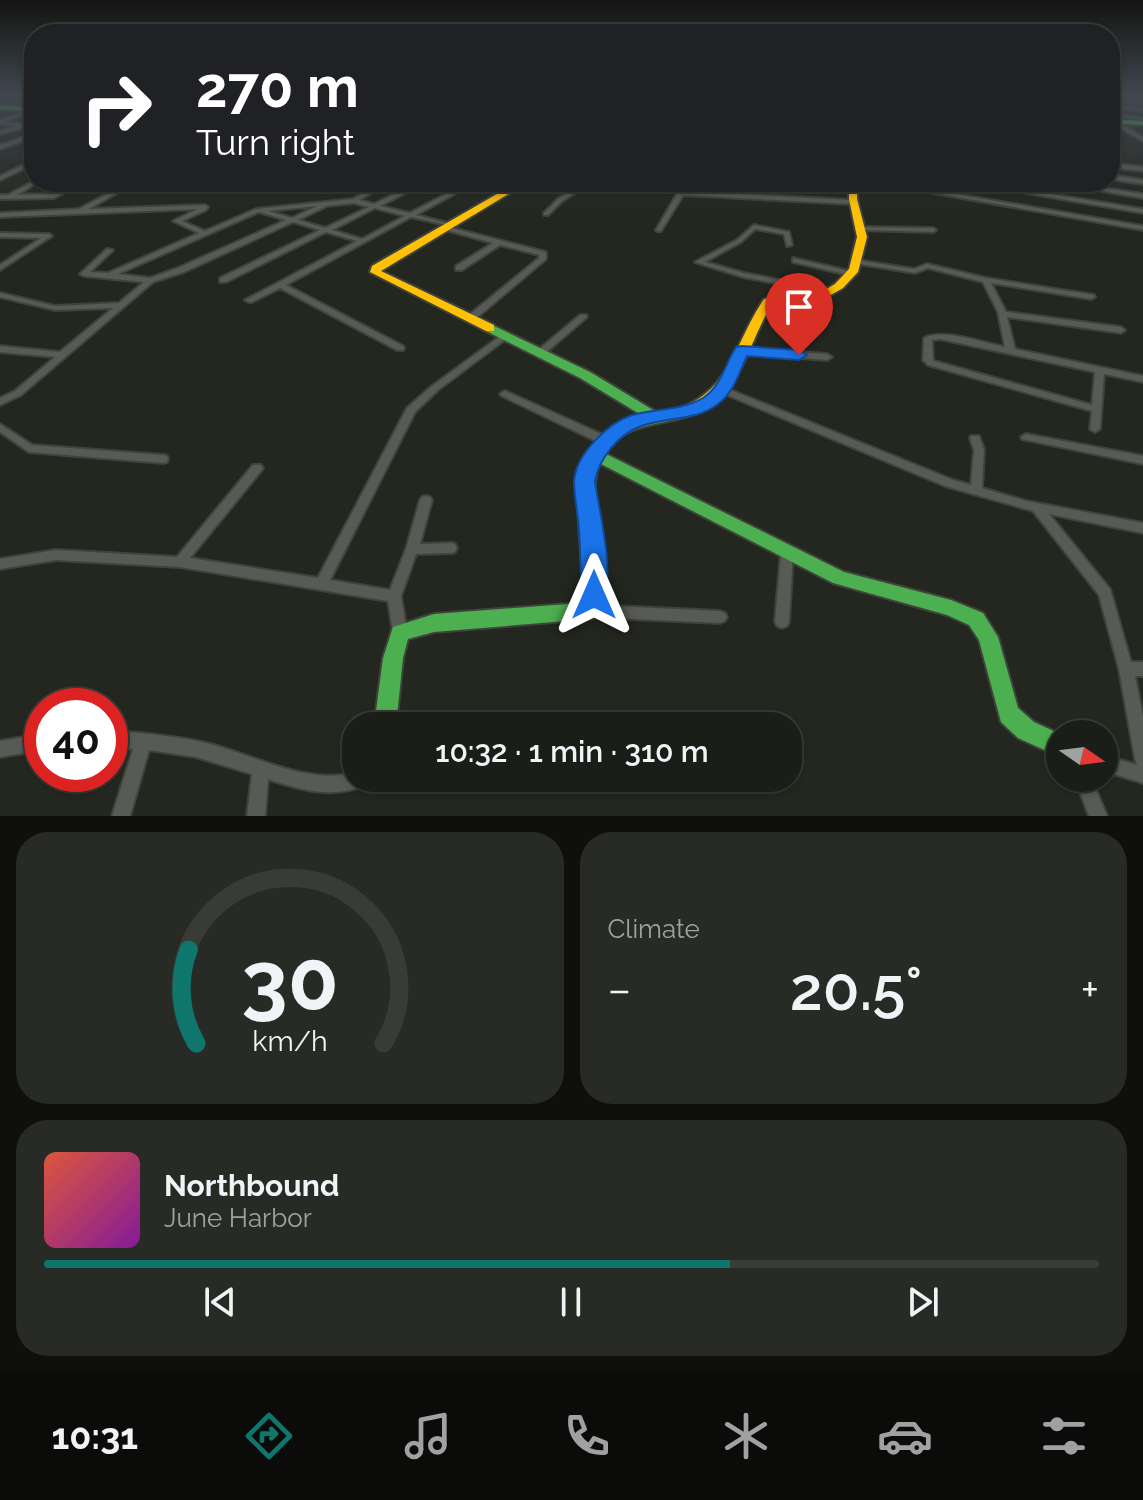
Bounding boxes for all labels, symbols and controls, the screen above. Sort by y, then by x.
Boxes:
text: 270 m [196,54,359,120]
icon: right [64,56,168,160]
text: Turn right [196,121,355,163]
pin [765,273,833,355]
icon: arrive [777,285,821,329]
position arrow [552,553,636,637]
speed limit sign: 40 [24,688,128,792]
north arrow [1046,720,1118,792]
map controls [1046,720,1118,792]
text: 10:32 · 1 min · 310 m [435,734,709,769]
text: Climate [608,914,700,944]
text: 30 [241,932,339,1029]
text: 20.5° [790,954,922,1024]
text: − [608,964,631,1015]
text: + [1081,964,1099,1015]
text: km/h [252,1024,327,1058]
text: Northbound [164,1168,339,1203]
text: June Harbor [164,1203,312,1233]
icon: previous [198,1280,242,1324]
icon: pause [549,1280,593,1324]
icon: next [901,1280,945,1324]
icon: directions [241,1408,297,1464]
icon: music [400,1408,456,1464]
icon: phone [559,1408,615,1464]
icon: climate [718,1408,774,1464]
icon: car [877,1408,933,1464]
icon: filters [1036,1408,1092,1464]
text: 10:31 [51,1415,138,1457]

